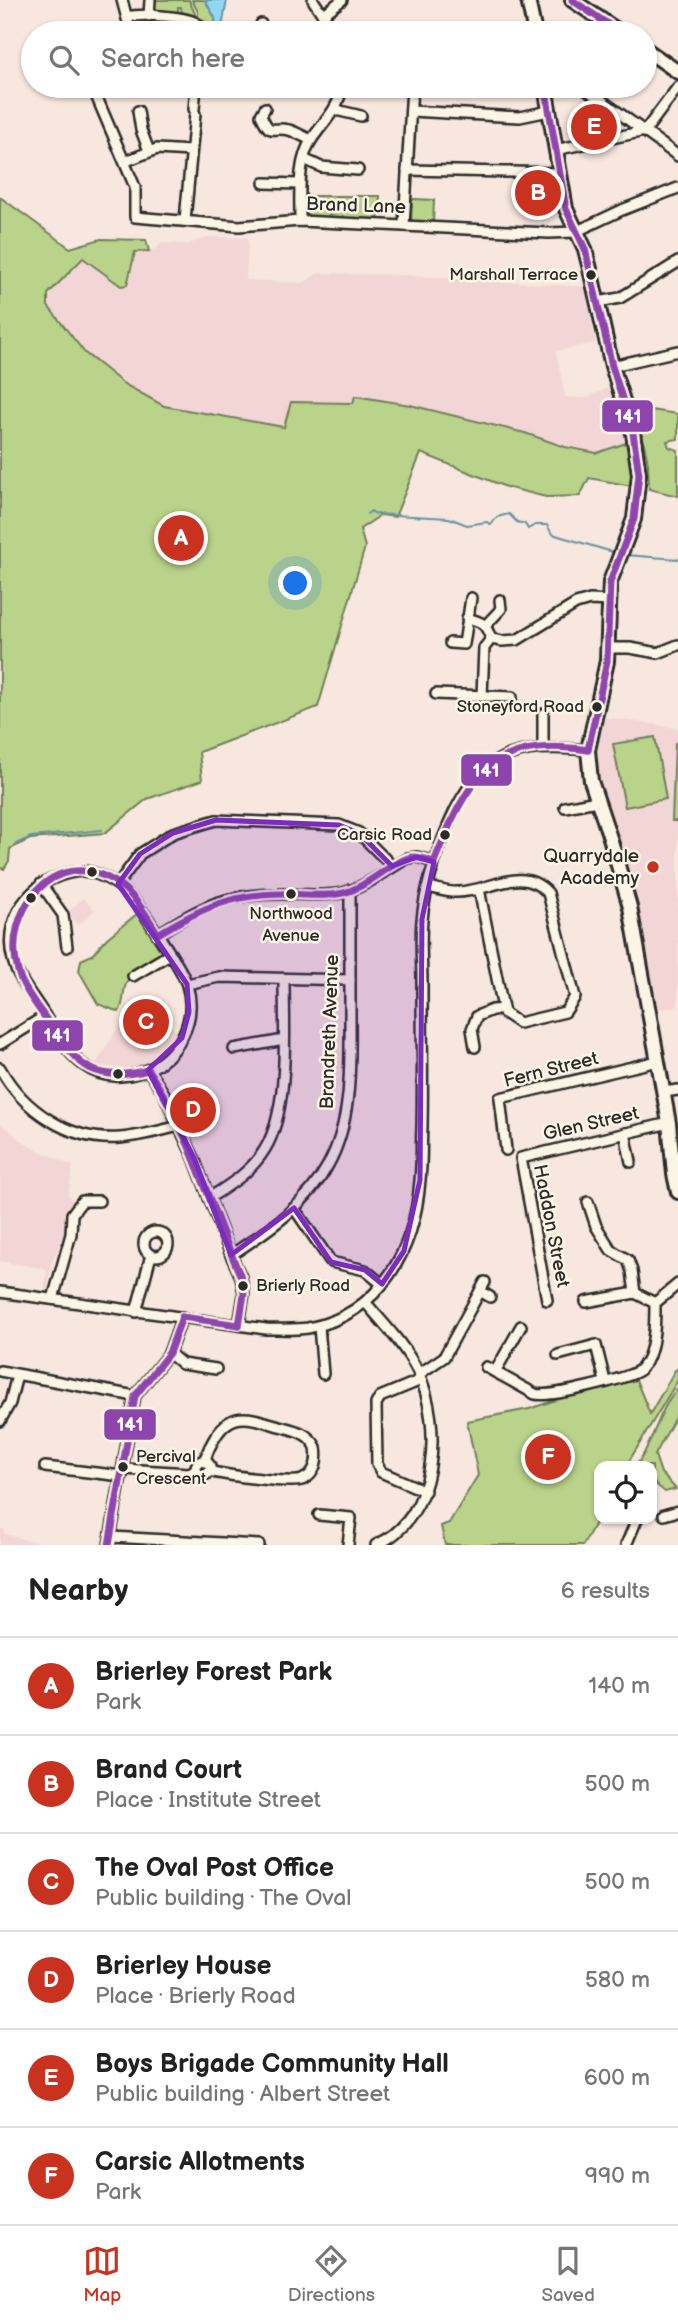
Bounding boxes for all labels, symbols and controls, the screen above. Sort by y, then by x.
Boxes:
search box [21,21,657,98]
icon: search [45,41,83,79]
text: Search here [101,44,245,75]
pin: E [571,101,617,153]
pin: B [515,167,561,219]
street label: Brand Lane [306,193,406,219]
place label: Marshall Terrace [449,265,578,285]
marker: Marshall Terrace [584,268,598,282]
line badge: 141 [601,399,654,433]
text: 141 [615,406,641,429]
pin: A [158,512,204,564]
your location [278,566,312,600]
place label: Stoneyford Road [457,697,584,717]
marker: Stoneyford Road [590,700,604,714]
line badge: 141 [460,753,513,787]
text: 141 [473,760,499,783]
place label: Carsic Road [337,825,432,845]
marker: Carsic Road [438,828,452,842]
place label: Quarrydale Academy [543,845,639,890]
marker: Quarrydale Academy [645,859,661,875]
unlabelled marker [85,865,99,879]
marker: Northwood Avenue [284,887,298,901]
unlabelled marker [24,891,38,905]
place label: Northwood Avenue [249,904,333,946]
street label: Brandreth Avenue [316,954,344,1110]
pin: C [123,996,169,1048]
line badge: 141 [31,1019,84,1052]
text: 141 [44,1025,70,1048]
street label: Fern Street [501,1047,601,1093]
unlabelled marker [111,1067,125,1081]
pin: D [170,1084,216,1136]
street label: Glen Street [541,1102,641,1146]
street label: Haddon Street [528,1163,574,1290]
place label: Brierly Road [256,1276,350,1296]
marker: Brierly Road [236,1279,250,1293]
line badge: 141 [103,1408,157,1441]
text: 141 [117,1414,143,1437]
pin: F [525,1431,571,1483]
place label: Percival Crescent [136,1447,207,1489]
marker: Percival Crescent [116,1460,130,1474]
map controls [594,1461,657,1524]
button: locate [594,1461,657,1524]
text: Nearby [28,1573,128,1609]
text: 6 results [561,1577,650,1605]
text: Brierley Forest Park [95,1657,332,1688]
text: A [44,1672,58,1700]
text: 140 m [588,1672,650,1700]
text: Park [95,1688,141,1716]
text: Brand Court [95,1755,242,1786]
text: B [43,1770,59,1798]
text: 500 m [585,1770,650,1798]
text: Place · Institute Street [95,1786,321,1814]
text: The Oval Post Office [95,1853,334,1884]
text: C [43,1868,59,1896]
text: 500 m [585,1868,650,1896]
text: Public building · The Oval [95,1884,351,1912]
text: Brierley House [95,1951,271,1982]
text: D [43,1966,59,1994]
text: 580 m [585,1966,650,1994]
text: Place · Brierly Road [95,1982,296,2010]
text: Boys Brigade Community Hall [95,2049,449,2080]
text: E [44,2064,58,2092]
text: 600 m [584,2064,650,2092]
text: Public building · Albert Street [95,2080,390,2108]
text: Carsic Allotments [95,2147,305,2178]
text: F [44,2162,58,2190]
text: 990 m [585,2162,650,2190]
text: Park [95,2178,141,2206]
tab: Map [83,2242,121,2307]
tab: Directions [288,2242,375,2307]
tab: Saved [541,2242,595,2307]

